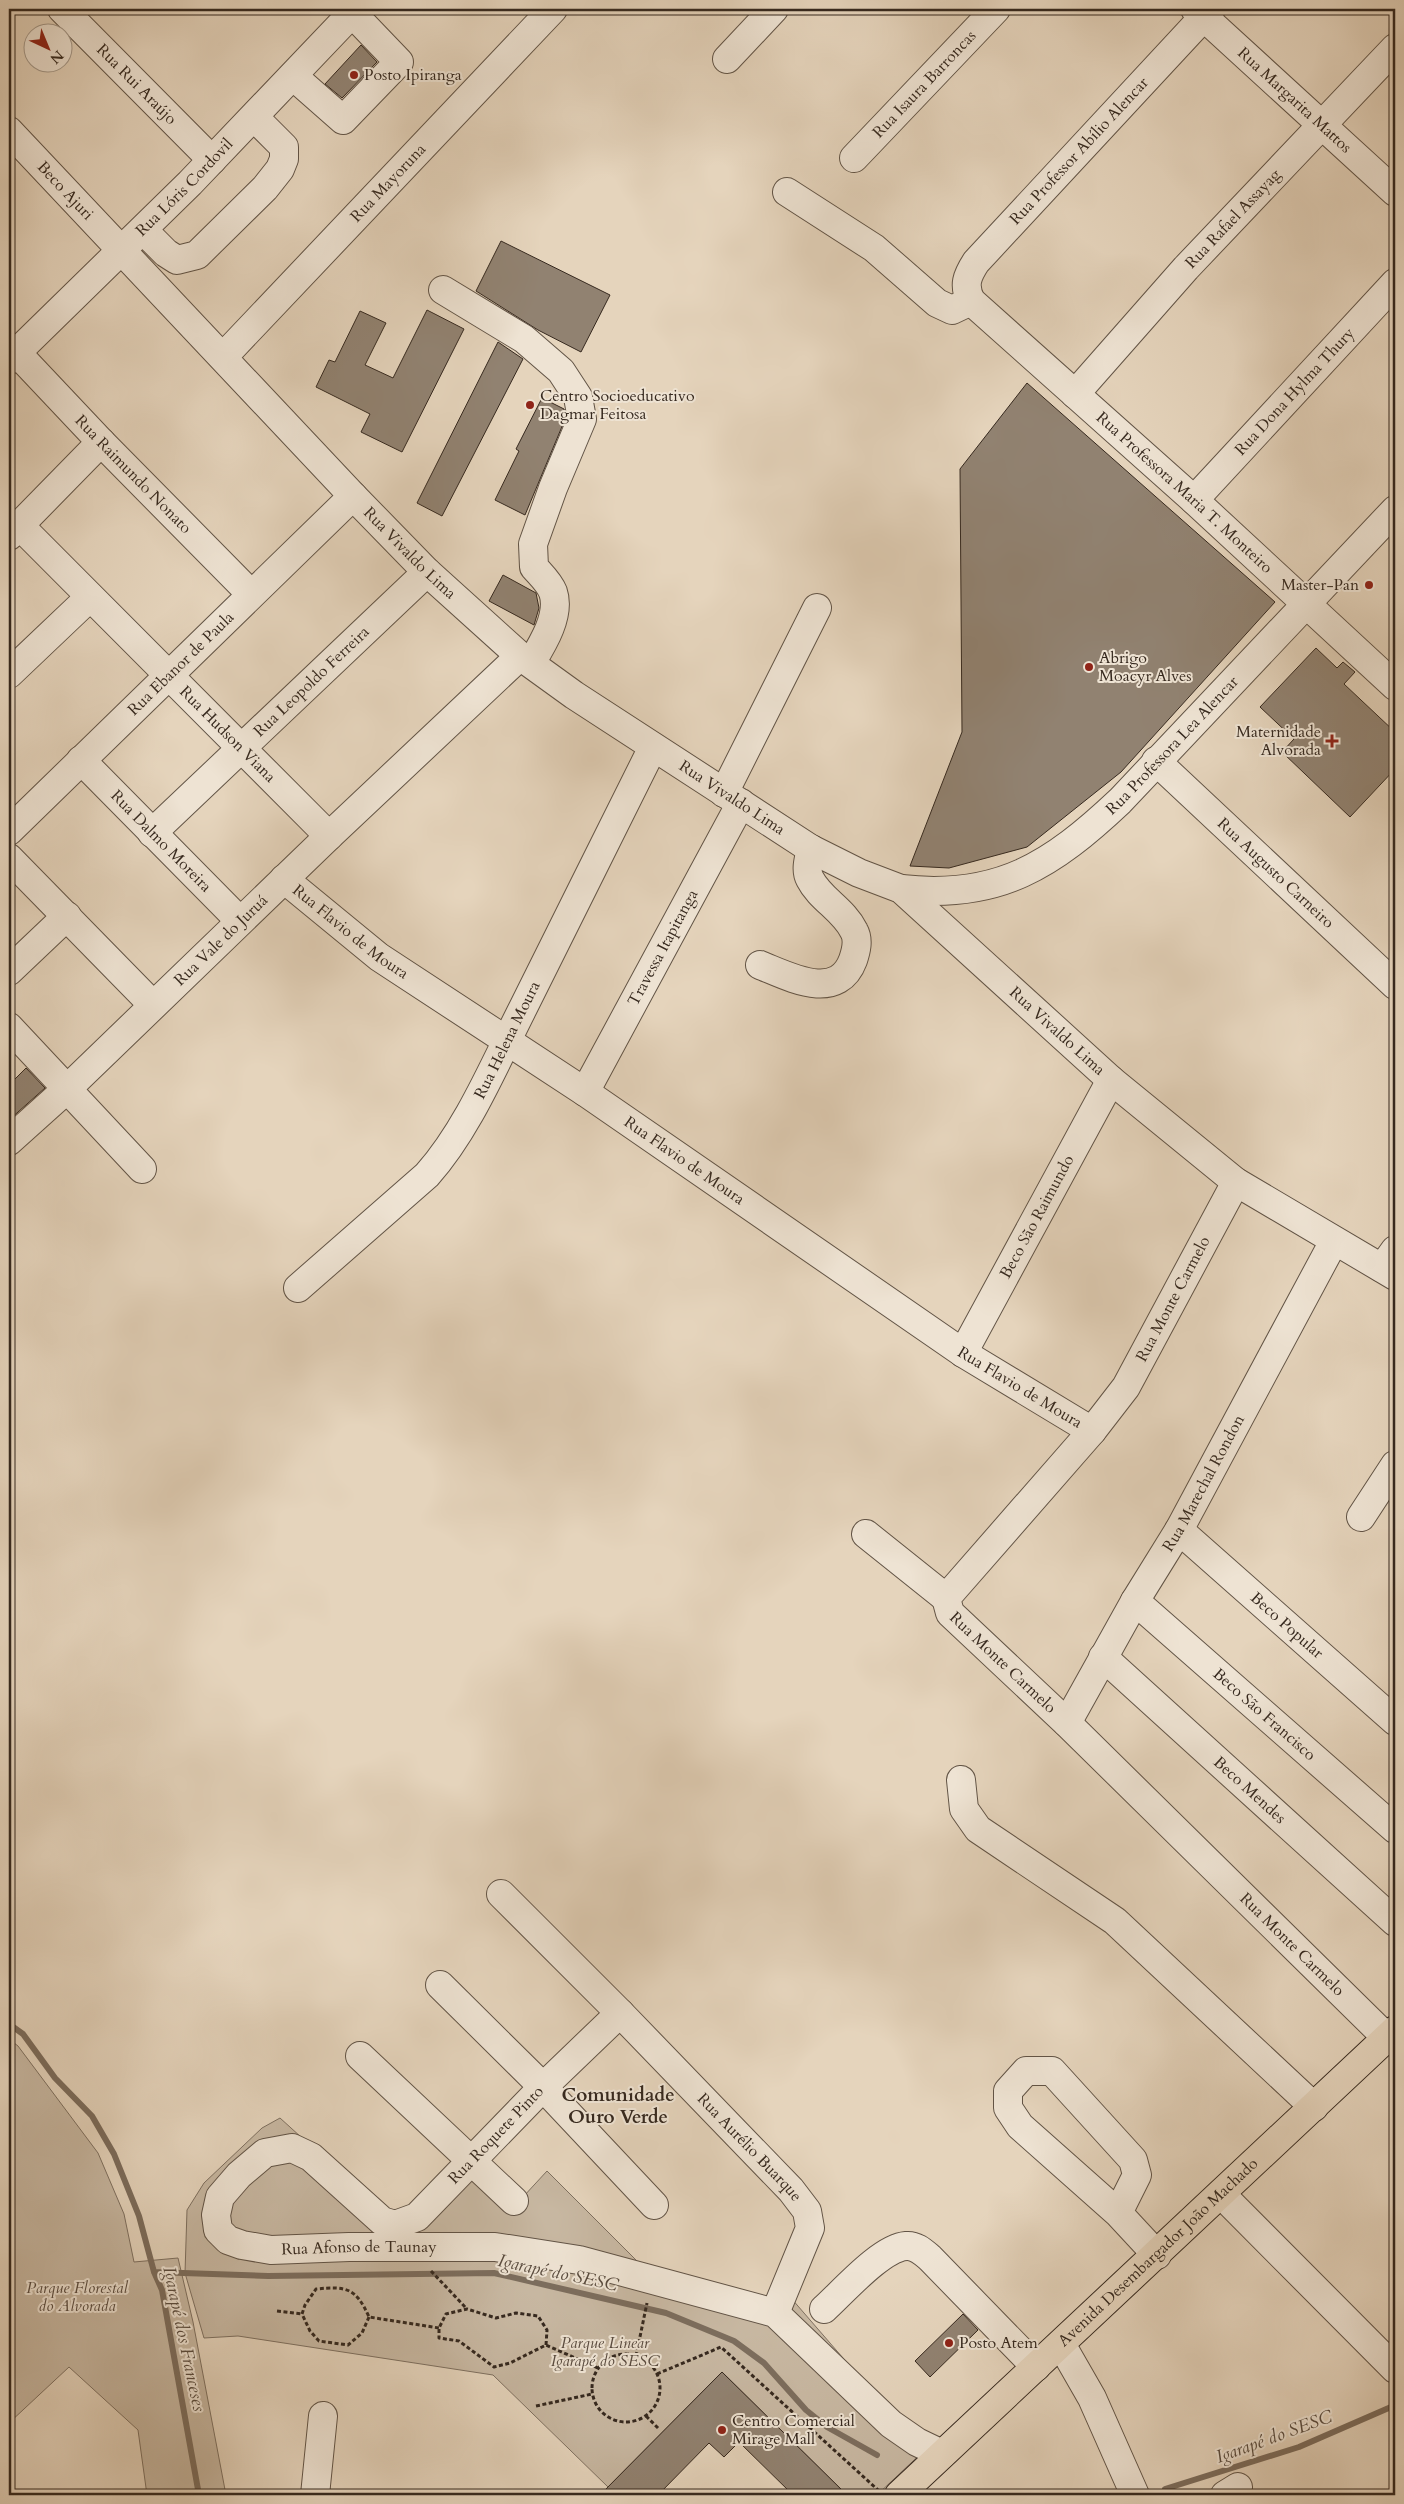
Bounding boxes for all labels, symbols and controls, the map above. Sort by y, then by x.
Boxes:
north arrow [22,22,72,72]
street label: Rua Isaura Barroncas [868,25,981,143]
street label: Rua Rui Araújo [92,39,182,130]
street label: Rua Margarita Mattos [1233,42,1356,158]
text: N [46,46,68,68]
place label: Posto Ipiranga [364,64,462,86]
marker: Posto Ipiranga [348,69,360,81]
street label: Rua Professor Abílio Alencar [1005,72,1153,230]
street label: Rua Lóris Cordovil [131,134,238,241]
street label: Rua Mayoruna [345,139,431,227]
street label: Beco Ajuri [32,156,99,225]
street label: Rua Rafael Assayag [1180,164,1286,273]
street label: Rua Dona Hylma Thury [1230,322,1360,460]
place label: Centro Socioeducativo Dagmar Feitosa [540,385,695,425]
marker: Centro Socioeducativo Dagmar Feitosa [524,399,536,411]
street label: Rua Professora Maria T. Monteiro [1091,407,1278,579]
street label: Rua Raimundo Nonato [70,410,197,539]
street label: Rua Vivaldo Lima [358,502,461,604]
place label: Master-Pan [1281,574,1359,596]
marker: Master-Pan [1363,579,1375,591]
street label: Rua Ebanor de Paula [123,607,239,720]
street label: Rua Leopoldo Ferreira [249,621,374,742]
place label: Abrigo Moacyr Alves [1099,647,1192,687]
marker: Abrigo Moacyr Alves [1083,661,1095,673]
street label: Rua Professora Lea Alencar [1101,671,1244,820]
street label: Rua Hudson Viana [174,681,281,788]
place label: Maternidade Alvorada [1236,721,1321,761]
marker: Maternidade Alvorada [1325,734,1339,748]
street label: Rua Vivaldo Lima [675,755,789,840]
street label: Rua Dalmo Moreira [106,785,217,897]
street label: Rua Augusto Carneiro [1212,813,1339,934]
street label: Rua Flavio de Moura [288,879,413,984]
street label: Travessa Itapitanga [623,886,703,1010]
street label: Rua Vale do Juruá [169,890,273,991]
street label: Rua Helena Moura [469,977,546,1103]
street label: Rua Vivaldo Lima [1004,982,1110,1081]
street label: Rua Flavio de Moura [620,1111,749,1210]
street label: Beco São Raimundo [994,1151,1079,1282]
street label: Rua Monte Carmelo [1131,1232,1216,1366]
street label: Rua Flavio de Moura [953,1341,1086,1434]
street label: Rua Marechal Rondon [1157,1411,1250,1556]
street label: Beco Popular [1246,1587,1328,1664]
street label: Rua Monte Carmelo [945,1607,1061,1718]
street label: Beco São Francisco [1208,1663,1321,1766]
street label: Beco Mendes [1209,1751,1291,1829]
street label: Rua Monte Carmelo [1235,1888,1350,2001]
street label: Rua Roquete Pinto [443,2081,549,2189]
district label: Comunidade Ouro Verde [561,2082,675,2130]
street label: Rua Aurélio Buarque [692,2088,807,2206]
street label: Avenida Desembargador João Machado [1053,2153,1263,2352]
street label: Rua Afonso de Taunay [281,2236,437,2261]
water label: Igarapé do SESC [496,2248,621,2298]
water label: Igarapé dos Franceses [156,2264,212,2414]
park label: Parque Florestal do Alvorada [26,2277,128,2317]
park label: Parque Linear Igarapé do SESC [551,2332,660,2372]
place label: Posto Atem [959,2332,1038,2354]
marker: Posto Atem [943,2337,955,2349]
water label: Igarapé do SESC [1212,2404,1336,2470]
place label: Centro Comercial Mirage Mall [732,2410,855,2450]
marker: Centro Comercial Mirage Mall [716,2424,728,2436]

